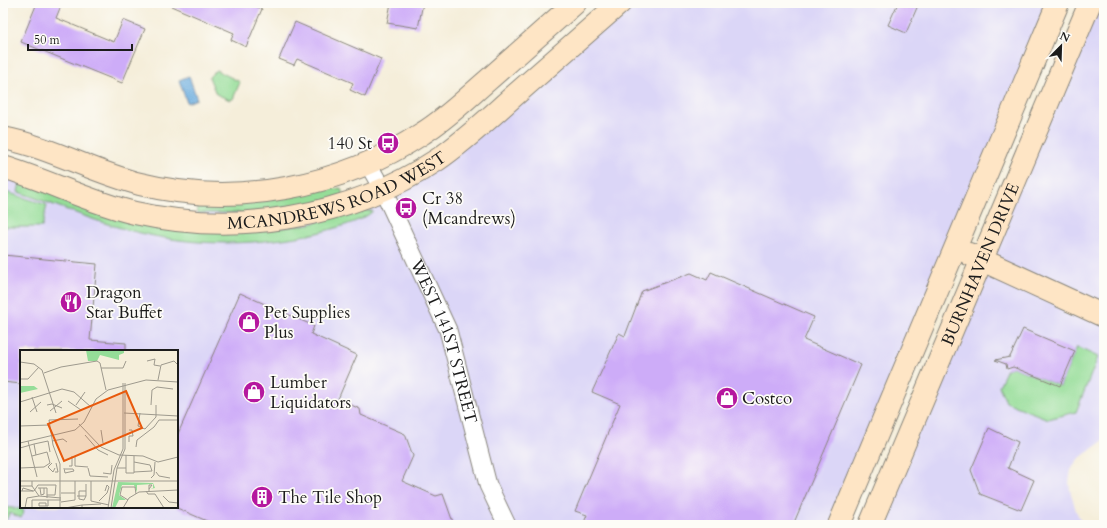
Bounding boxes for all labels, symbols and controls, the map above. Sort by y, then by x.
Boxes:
scale bar [28,26,132,52]
north arrow [1041,26,1081,66]
text: N [1057,28,1072,46]
text: 50 m [34,32,61,48]
bus stop icon: 140 St [375,130,401,156]
place label: 140 St [327,132,373,155]
street label: MCANDREWS ROAD WEST [227,146,451,234]
street label: BURNHAVEN DRIVE [935,179,1024,349]
place label: Cr 38 (Mcandrews) [422,187,516,230]
bus stop icon: Cr 38 (Mcandrews) [393,195,419,221]
street label: WEST 141ST STREET [405,255,483,426]
place label: Dragon Star Buffet [86,281,163,324]
restaurant icon: Dragon Star Buffet [58,289,84,315]
place label: Pet Supplies Plus [264,301,350,344]
shop icon: Pet Supplies Plus [236,309,262,335]
inset map [20,350,178,508]
place label: Lumber Liquidators [270,371,351,414]
shop icon: Lumber Liquidators [241,379,267,405]
shop icon: Costco [714,385,740,411]
place label: Costco [742,387,792,410]
building icon: The Tile Shop [249,484,275,510]
place label: The Tile Shop [278,486,382,509]

